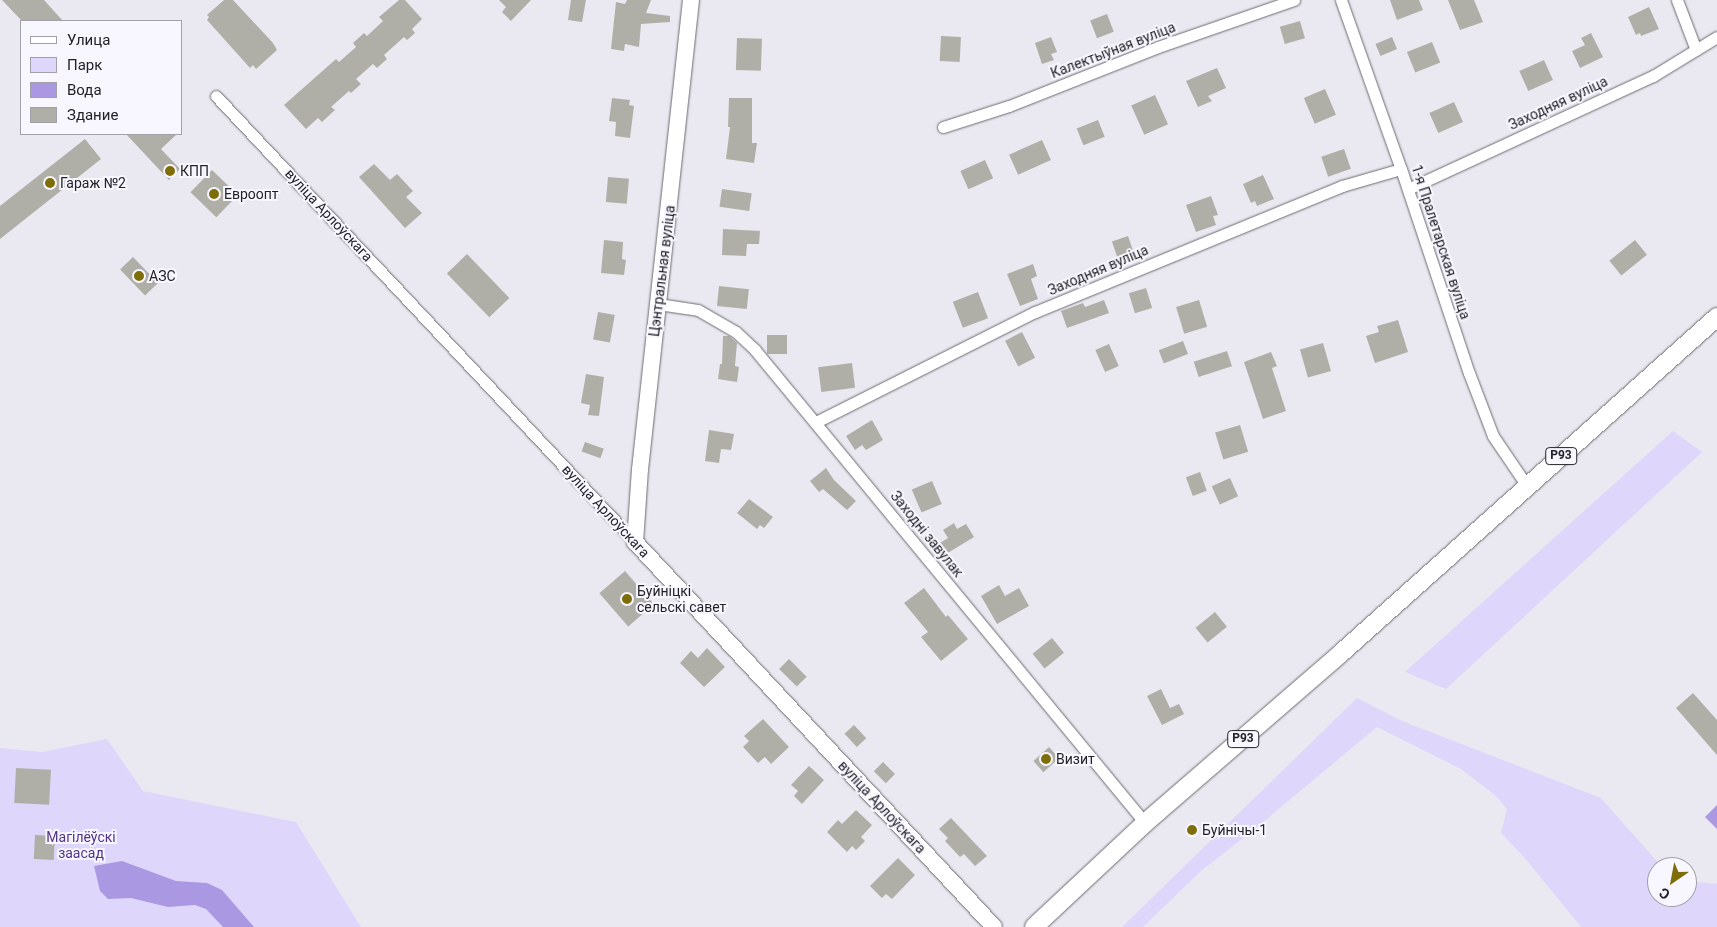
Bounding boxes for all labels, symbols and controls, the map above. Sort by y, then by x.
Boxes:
street label: Калектыўная вуліца [1048,18,1178,82]
legend [20,20,182,135]
text: Улица [67,31,110,49]
text: Парк [67,56,102,74]
street label: Заходняя вуліца [1506,73,1610,133]
text: Вода [67,81,102,99]
text: Здание [67,106,118,124]
place label: КПП [180,163,209,179]
street label: 1-я Пралетарская вуліца [1408,163,1474,321]
marker: КПП [164,165,176,177]
street label: вуліца Арлоўскага [282,165,376,265]
place label: Гараж №2 [60,175,126,191]
marker: Гараж №2 [44,177,56,189]
place label: Евроопт [224,186,279,202]
marker: Евроопт [208,188,220,200]
street label: Цэнтральная вуліца [646,204,678,338]
street label: Заходняя вуліца [1045,241,1151,299]
place label: АЗС [149,268,176,284]
marker: АЗС [133,270,145,282]
road number: Р93 [1545,446,1577,466]
street label: вуліца Арлоўскага [559,461,653,561]
street label: Заходні завулак [887,488,967,580]
place label: Буйніцкі сельскі савет [637,583,726,616]
marker: Буйніцкі сельскі савет [621,593,633,605]
road number: Р93 [1227,730,1259,749]
place label: Визит [1056,751,1095,767]
marker: Визит [1040,753,1052,765]
street label: вуліца Арлоўскага [835,757,929,857]
place label: Буйнічы-1 [1202,822,1267,838]
marker: Буйнічы-1 [1186,824,1198,836]
park label: Магілёўскі заасад [46,829,116,862]
north arrow [1647,857,1697,907]
text: С [1656,885,1673,903]

